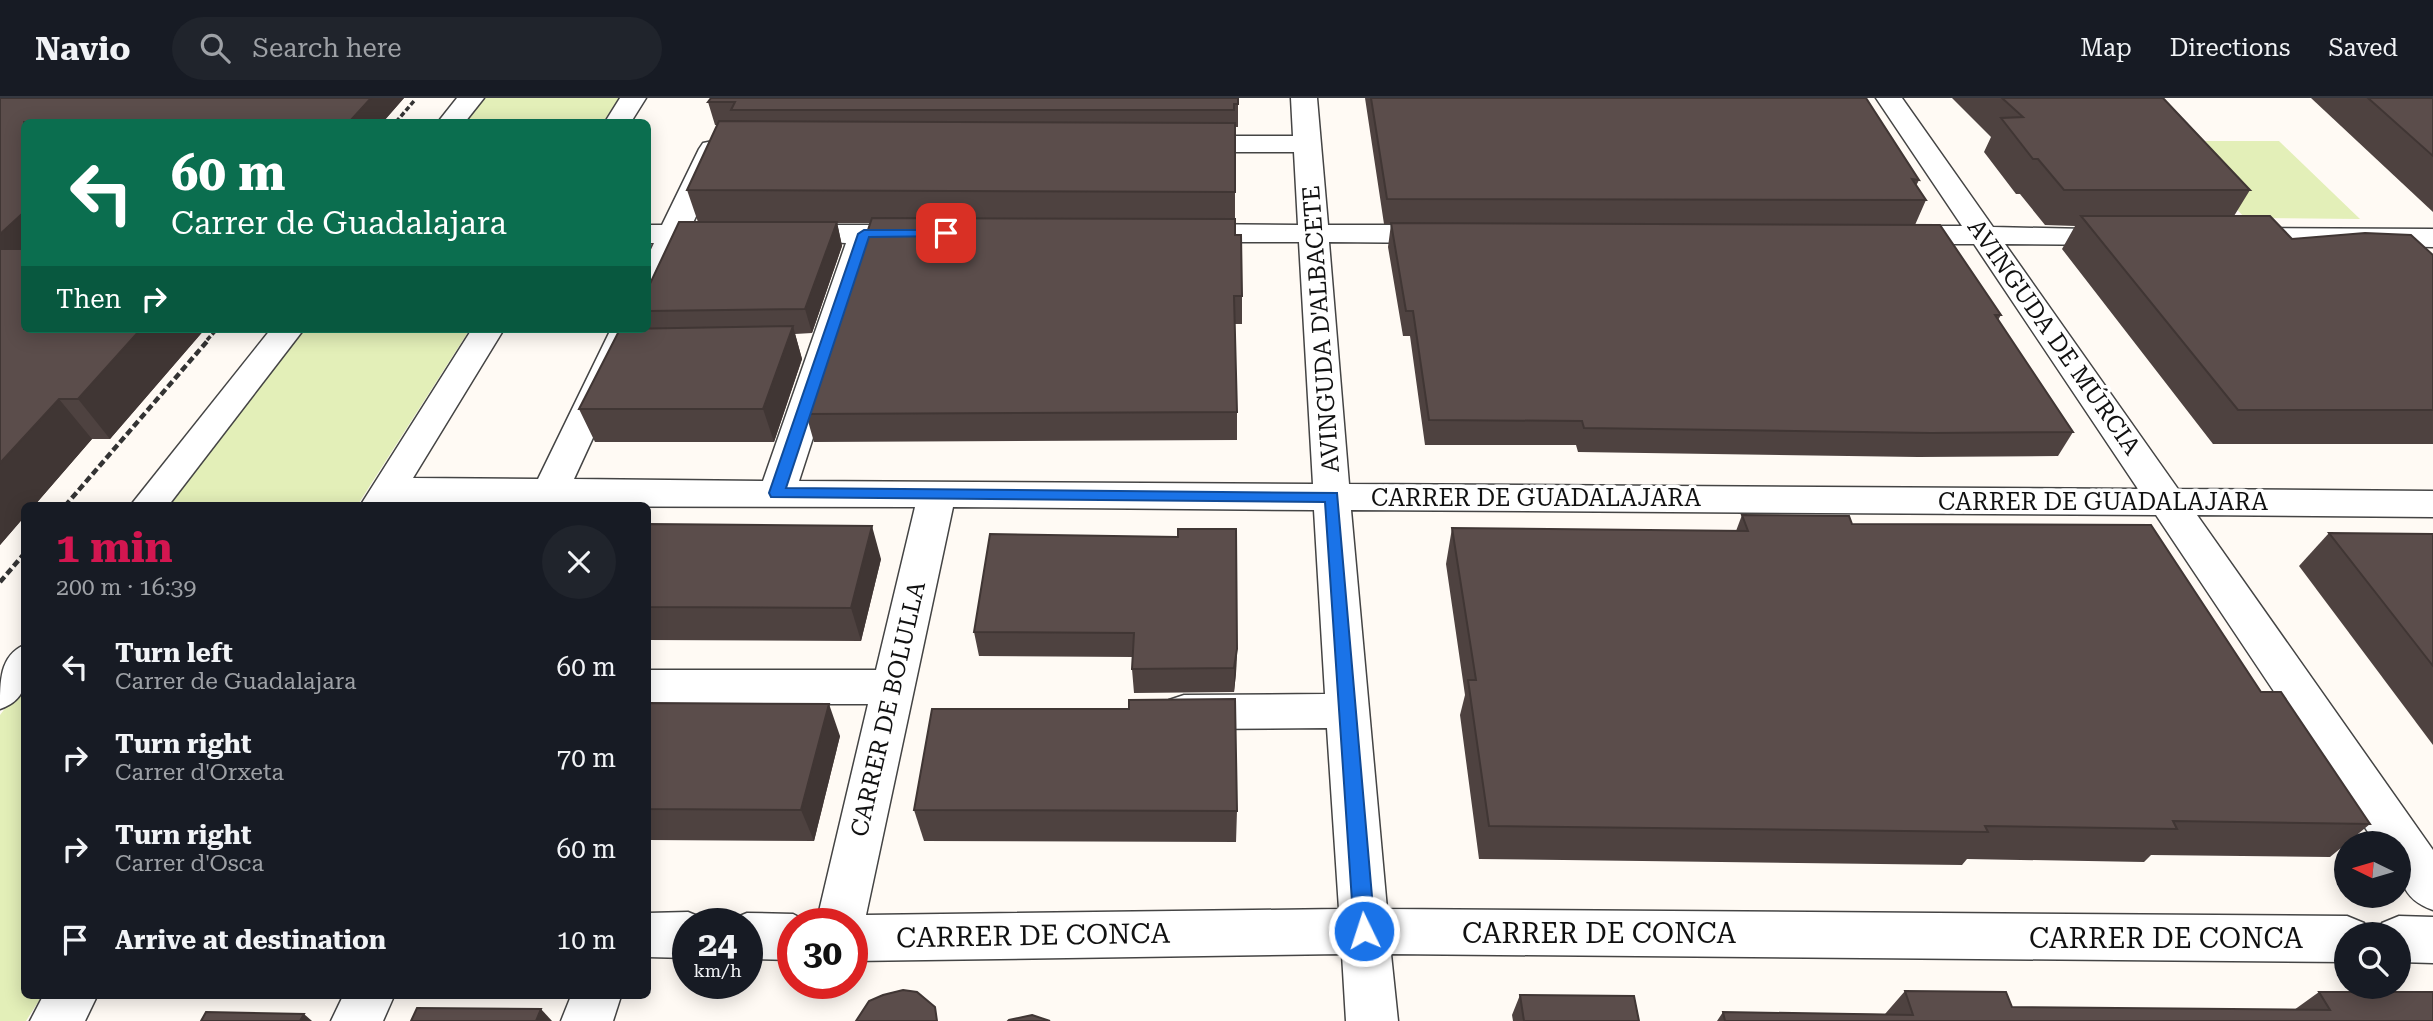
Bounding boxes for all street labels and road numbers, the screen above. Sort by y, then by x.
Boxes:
street label: AVINGUDA D'ALBACETE [1297,184,1345,474]
street label: AVINGUDA DE MÚRCIA [1962,213,2147,460]
street label: CARRER DE GUADALAJARA [1371,484,1701,512]
street label: CARRER DE GUADALAJARA [1938,488,2268,516]
street label: CARRER DE BOLULLA [845,578,931,839]
street label: CARRER DE CONCA [896,917,1171,954]
street label: CARRER DE CONCA [1462,917,1736,950]
street label: CARRER DE CONCA [2029,922,2303,955]

